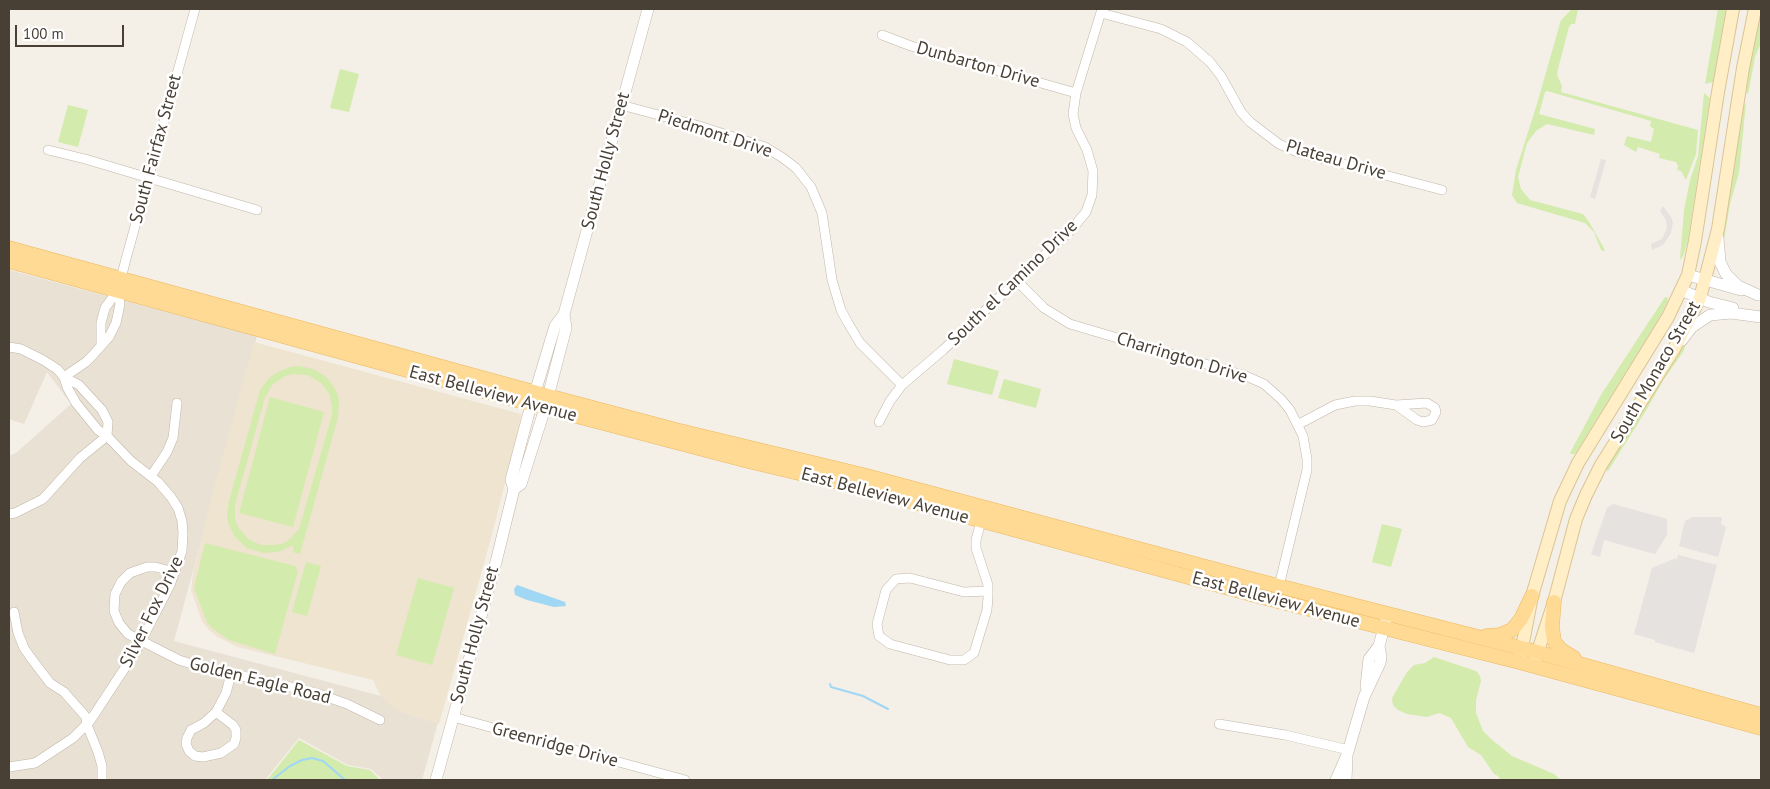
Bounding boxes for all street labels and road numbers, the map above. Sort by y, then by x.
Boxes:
street label: Dunbarton Drive [914,37,1042,93]
street label: South Fairfax Street [126,72,186,226]
street label: South Holly Street [577,90,635,232]
street label: Piedmont Drive [655,105,775,163]
street label: Plateau Drive [1283,135,1389,185]
street label: South el Camino Drive [944,216,1082,350]
street label: South Monaco Street [1607,297,1705,447]
street label: Charrington Drive [1114,328,1250,388]
street label: East Belleview Avenue [407,361,579,427]
street label: East Belleview Avenue [799,463,971,529]
street label: Silver Fox Drive [116,553,188,671]
street label: South Holly Street [446,564,504,706]
street label: East Belleview Avenue [1190,567,1362,633]
street label: Golden Eagle Road [187,653,333,709]
street label: Greenridge Drive [490,718,620,772]

